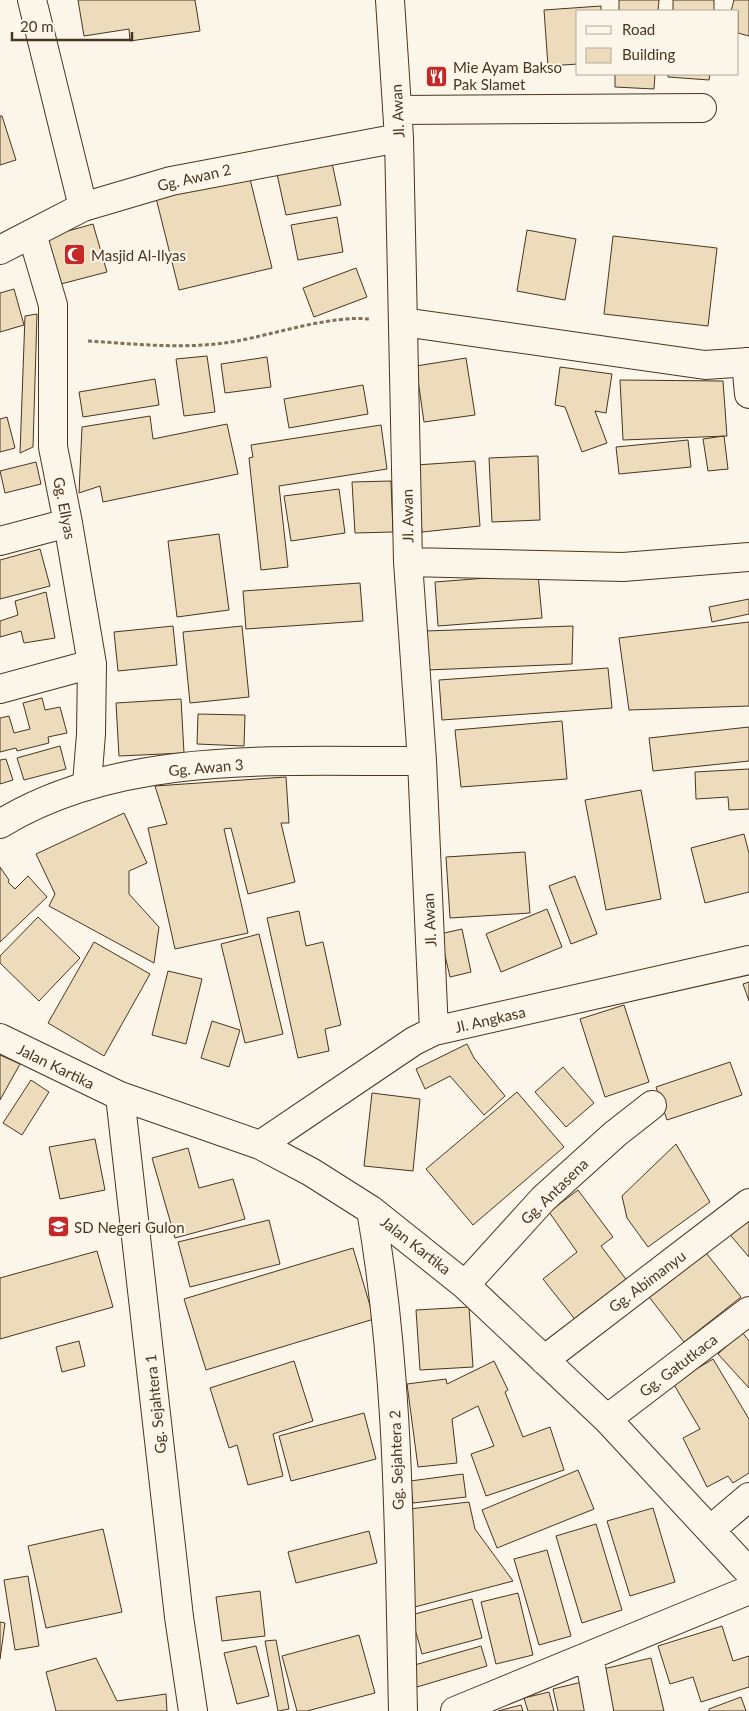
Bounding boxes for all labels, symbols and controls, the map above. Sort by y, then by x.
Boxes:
scale bar [12,10,132,42]
legend [576,10,739,75]
text: 20 m [20,17,54,35]
text: Road [622,20,655,38]
text: Building [622,45,675,63]
place label: Mie Ayam Bakso Pak Slamet [453,58,562,93]
restaurant icon: Mie Ayam Bakso Pak Slamet [425,64,449,88]
street label: Jl. Awan [387,84,407,138]
street label: Gg. Awan 2 [155,160,233,194]
mosque icon: Masjid Al-Ilyas [63,243,87,267]
place label: Masjid Al-Ilyas [91,246,186,264]
street label: Gg. Ellyas [50,475,80,541]
street label: Jl. Awan [398,489,416,543]
street label: Gg. Awan 3 [168,755,244,779]
street label: Jl. Awan [419,893,439,947]
street label: Jl. Angkasa [453,1002,527,1036]
street label: Jalan Kartika [14,1040,98,1092]
street label: Gg. Antasena [516,1154,592,1228]
street label: Jalan Kartika [377,1212,455,1278]
school or university icon: SD Negeri Gulon [46,1215,70,1239]
place label: SD Negeri Gulon [74,1218,185,1236]
street label: Gg. Abimanyu [605,1246,689,1316]
street label: Gg. Gatutkaca [635,1330,721,1400]
street label: Gg. Sejahtera 1 [141,1353,169,1455]
street label: Gg. Sejahtera 2 [385,1410,407,1510]

